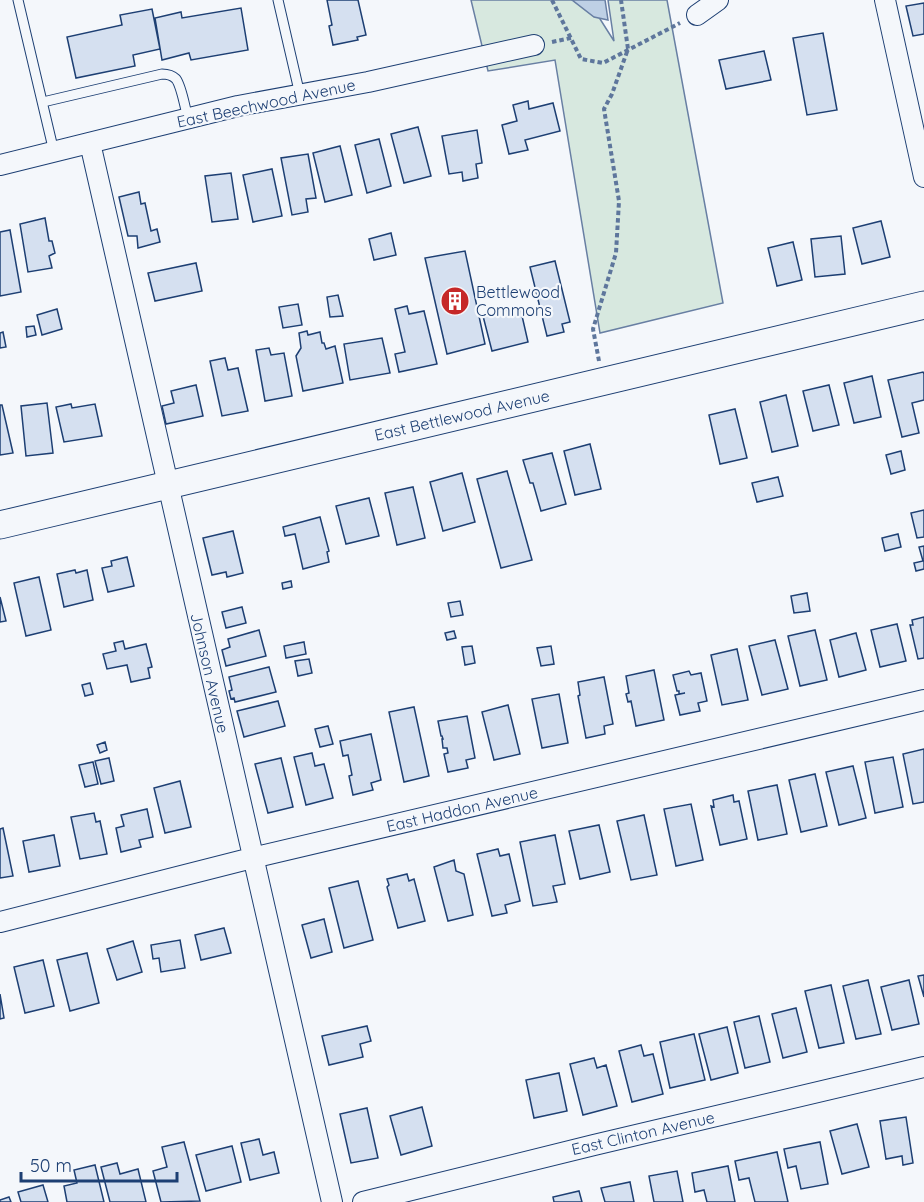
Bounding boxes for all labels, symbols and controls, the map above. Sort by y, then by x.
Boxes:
street label: East Beechwood Avenue [175,74,357,132]
place label: Bettlewood Commons [476,282,560,320]
building icon: Bettlewood Commons [439,285,471,317]
street label: East Bettlewood Avenue [373,385,551,445]
street label: Johnson Avenue [186,611,234,735]
street label: East Haddon Avenue [384,782,540,836]
street label: East Clinton Avenue [570,1107,716,1159]
scale bar [21,1145,177,1183]
text: 50 m [30,1154,72,1177]

